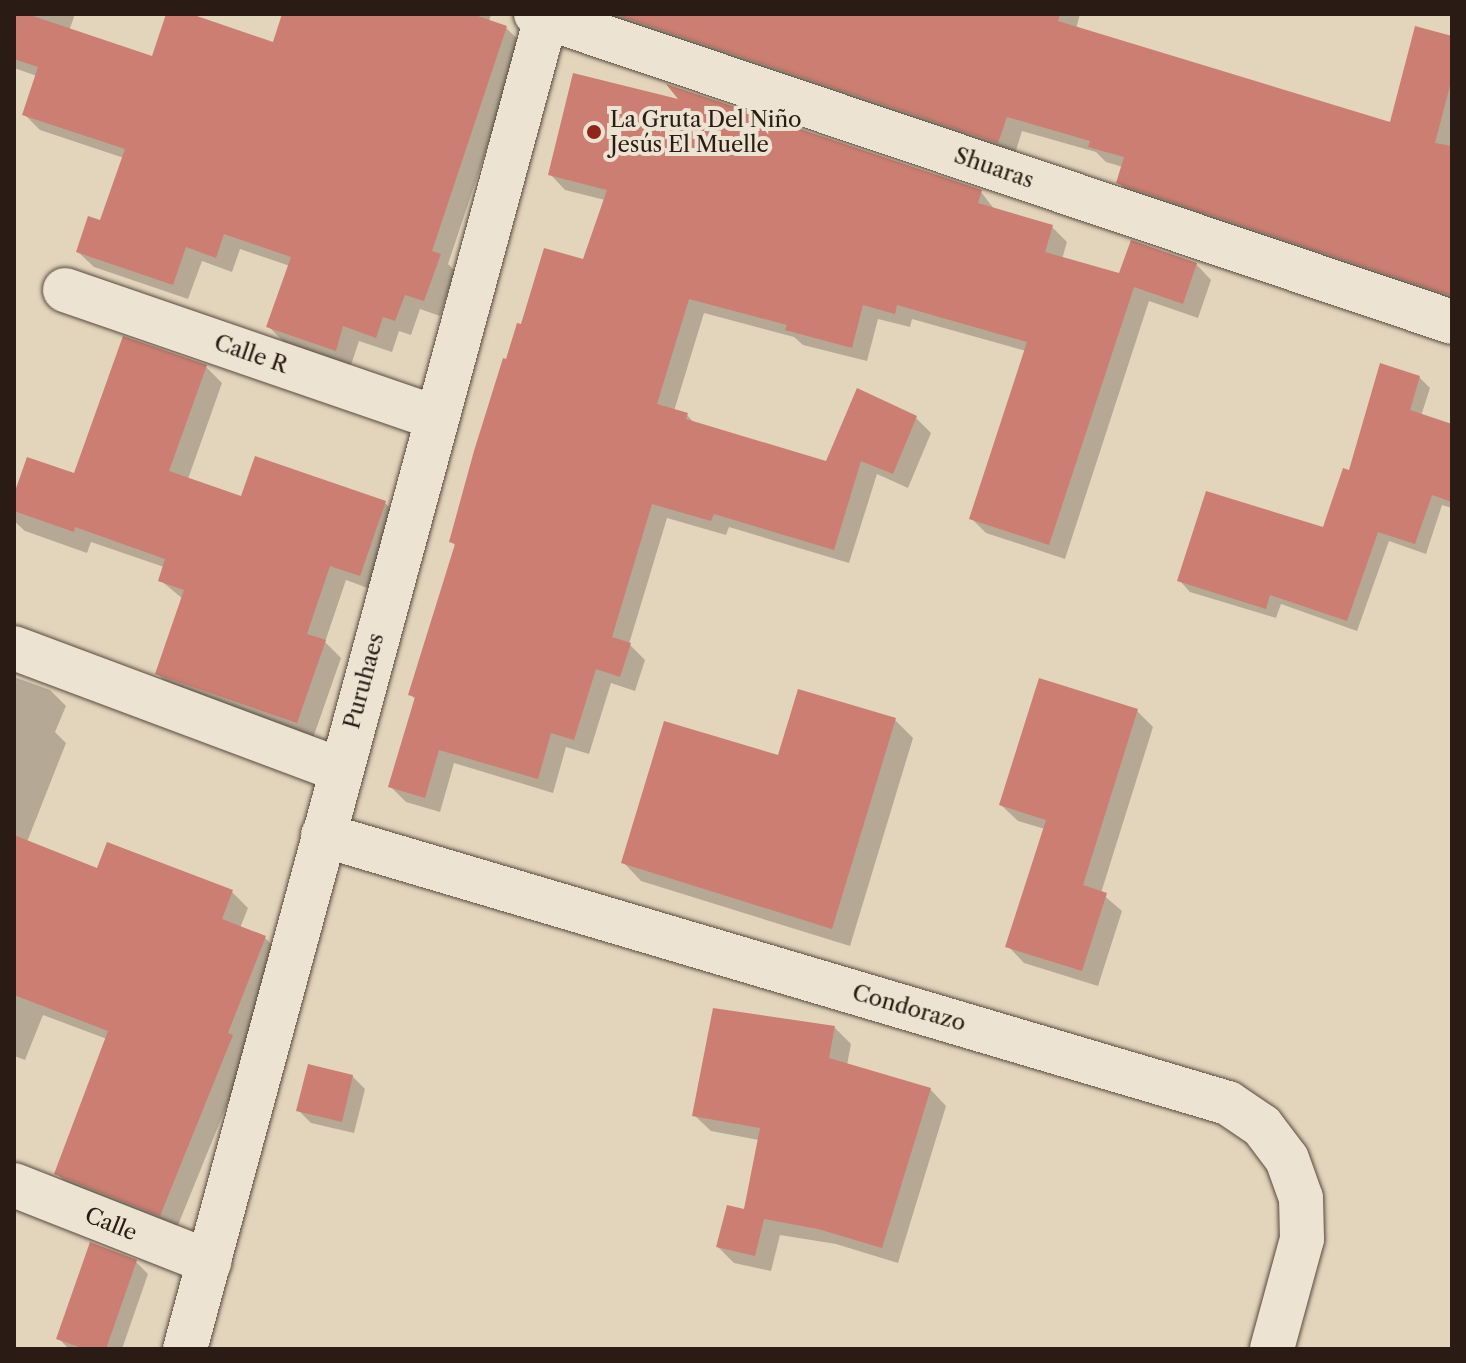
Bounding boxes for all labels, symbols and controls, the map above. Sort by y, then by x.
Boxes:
place label: La Gruta Del Niño Jesús El Muelle [610,106,802,158]
marker: La Gruta Del Niño Jesús El Muelle [585,123,603,141]
street label: Shuaras [951,142,1037,194]
street label: Calle R [211,329,291,379]
street label: Puruhaes [339,630,389,732]
street label: Condorazo [849,979,969,1037]
street label: Calle [81,1202,141,1246]

